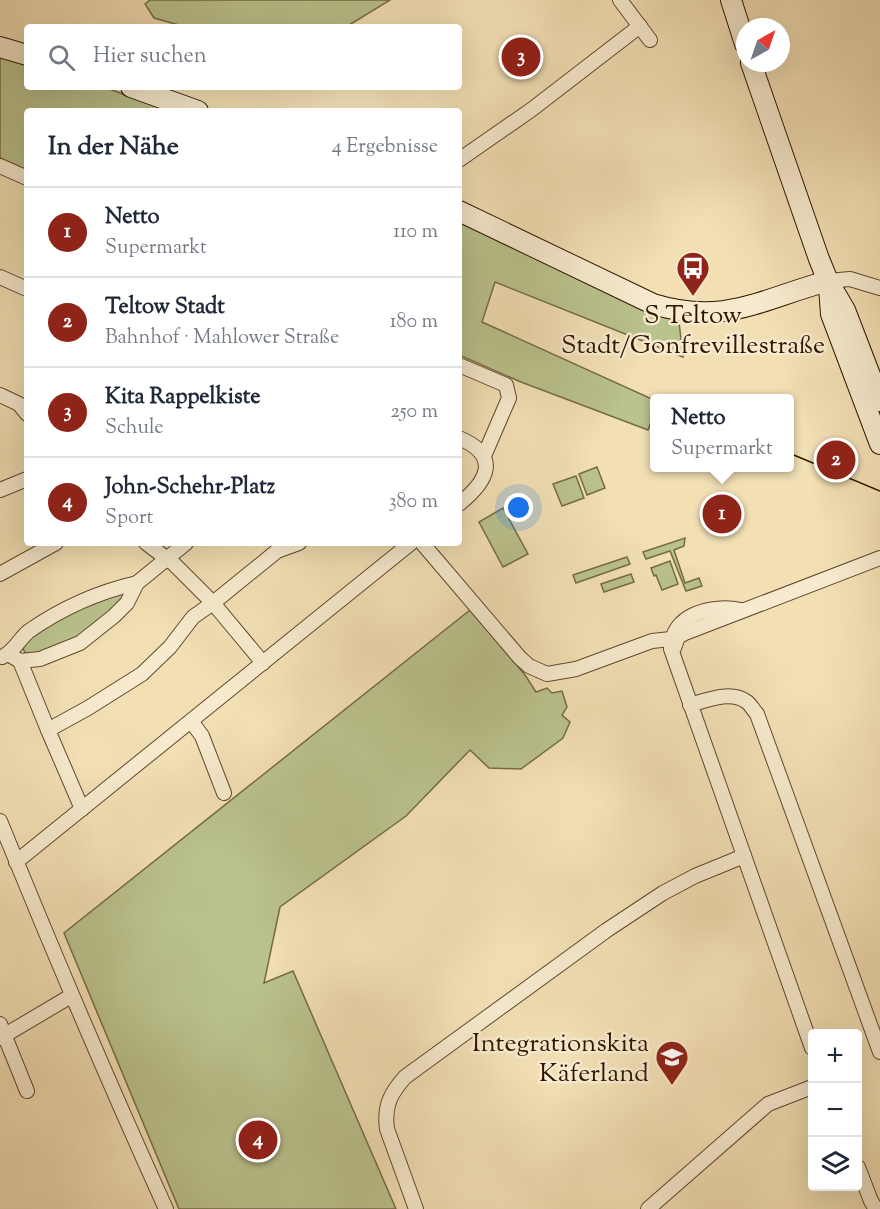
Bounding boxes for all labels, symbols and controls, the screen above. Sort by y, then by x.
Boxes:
north arrow [736,18,790,72]
search box [24,24,462,90]
pin: 3 [502,34,540,80]
icon: search [45,41,78,74]
text: Hier suchen [93,41,207,73]
text: In der Nähe [48,129,179,166]
text: 4 Ergebnisse [332,133,438,162]
text: Netto [105,202,159,234]
text: 1 [64,218,71,247]
text: 110 m [393,218,438,247]
text: Supermarkt [105,234,207,263]
bus stop icon: S Teltow Stadt/Gonfrevillestraße [675,250,711,297]
text: Teltow Stadt [105,292,225,324]
place label: S Teltow Stadt/Gonfrevillestraße [561,298,825,365]
text: 2 [63,308,72,337]
text: 180 m [390,308,438,337]
text: Bahnhof · Mahlower Straße [105,324,339,353]
text: Kita Rappelkiste [105,382,261,414]
popup [650,394,794,472]
text: 3 [63,398,72,427]
text: 250 m [390,398,438,427]
text: Netto [671,403,726,435]
text: Schule [105,414,164,443]
text: Supermarkt [671,435,773,464]
pin: 2 [816,438,856,482]
text: John-Schehr-Platz [105,472,275,504]
text: 4 [62,488,73,517]
text: 380 m [389,488,438,517]
pin: 1 [702,492,742,536]
your location [504,493,533,522]
text: Sport [105,504,153,533]
place label: Integrationskita Käferland [472,1026,649,1093]
map controls [808,1029,862,1191]
button: + [808,1029,862,1083]
school or university icon: Integrationskita Käferland [654,1039,690,1086]
button: − [808,1083,862,1137]
pin: 4 [238,1118,278,1162]
button: layers [808,1137,862,1191]

